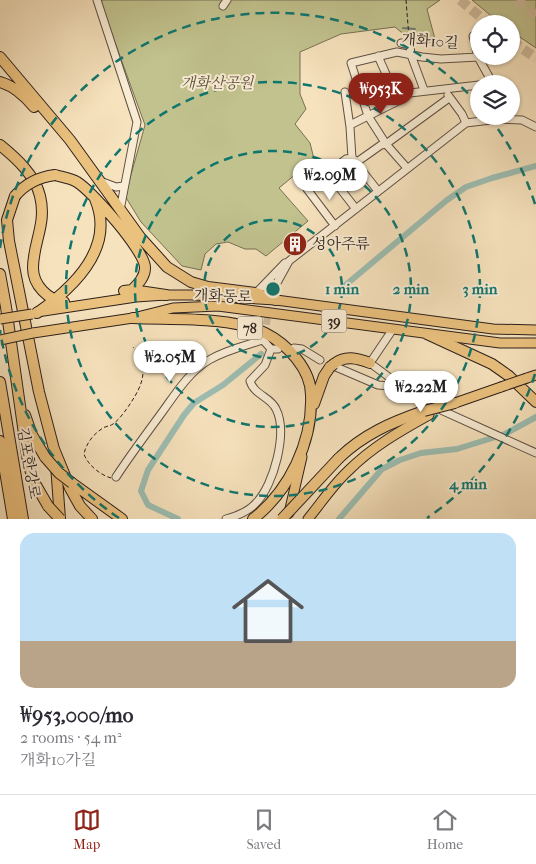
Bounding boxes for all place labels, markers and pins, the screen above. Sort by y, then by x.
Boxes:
pin: ₩953K [346,72,416,115]
pin: ₩2.09M [289,158,371,201]
building icon: 성아주류 [282,231,308,257]
place label: 성아주류 [312,235,370,253]
centre of rings [264,280,282,298]
pin: ₩2.05M [129,340,211,383]
pin: ₩2.22M [380,370,462,413]

